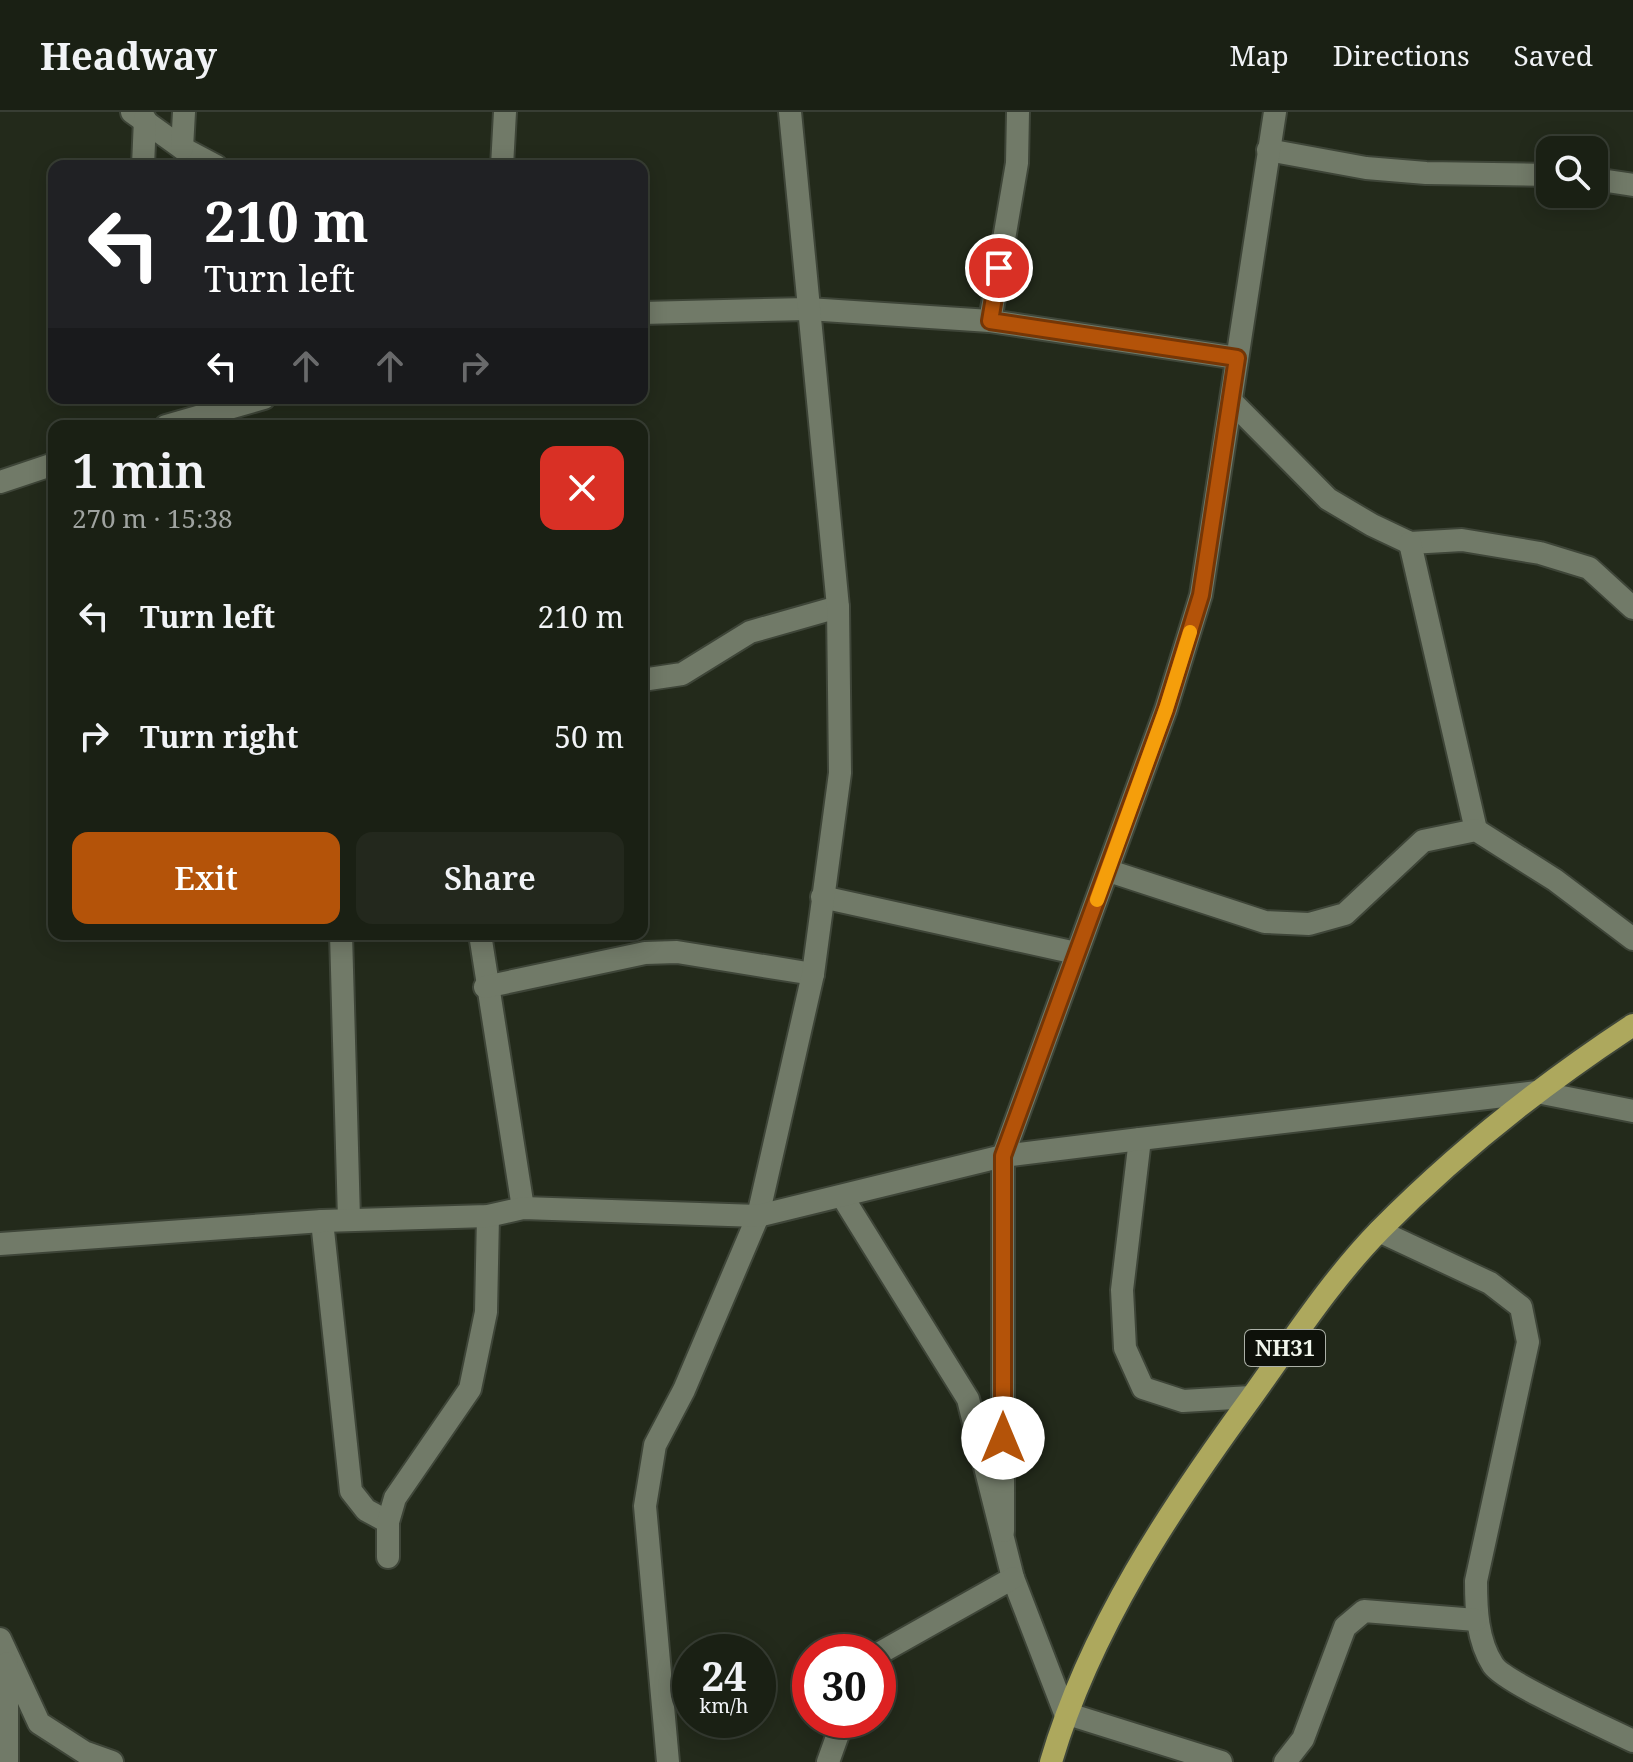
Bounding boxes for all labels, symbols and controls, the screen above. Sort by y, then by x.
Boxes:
text: Headway [40,29,217,81]
text: Map [1229,36,1289,74]
text: Directions [1333,36,1470,74]
text: Saved [1514,36,1593,74]
map controls [1536,136,1608,208]
button: search [1536,136,1608,208]
text: 210 m [204,182,369,258]
icon: left [72,192,176,296]
pin [965,234,1033,302]
icon: arrive [977,246,1021,290]
text: Turn left [204,254,355,303]
icon: left [200,344,244,388]
icon: ahead [284,344,328,388]
icon: ahead [368,344,412,388]
icon: right [452,344,496,388]
text: 1 min [72,437,206,502]
button: close [540,446,624,530]
text: 270 m · 15:38 [72,500,233,536]
icon: left [72,594,116,638]
text: Turn left [140,596,275,637]
text: 210 m [538,596,624,637]
icon: right [72,714,116,758]
text: Turn right [140,716,298,757]
text: 50 m [554,716,624,757]
button: Exit [72,832,340,924]
button: Share [356,832,624,924]
road number: NH31 [1245,1330,1325,1366]
position arrow [961,1396,1045,1480]
speed limit sign: 30 [792,1634,896,1738]
text: 24 [701,1648,747,1703]
text: km/h [699,1692,749,1719]

